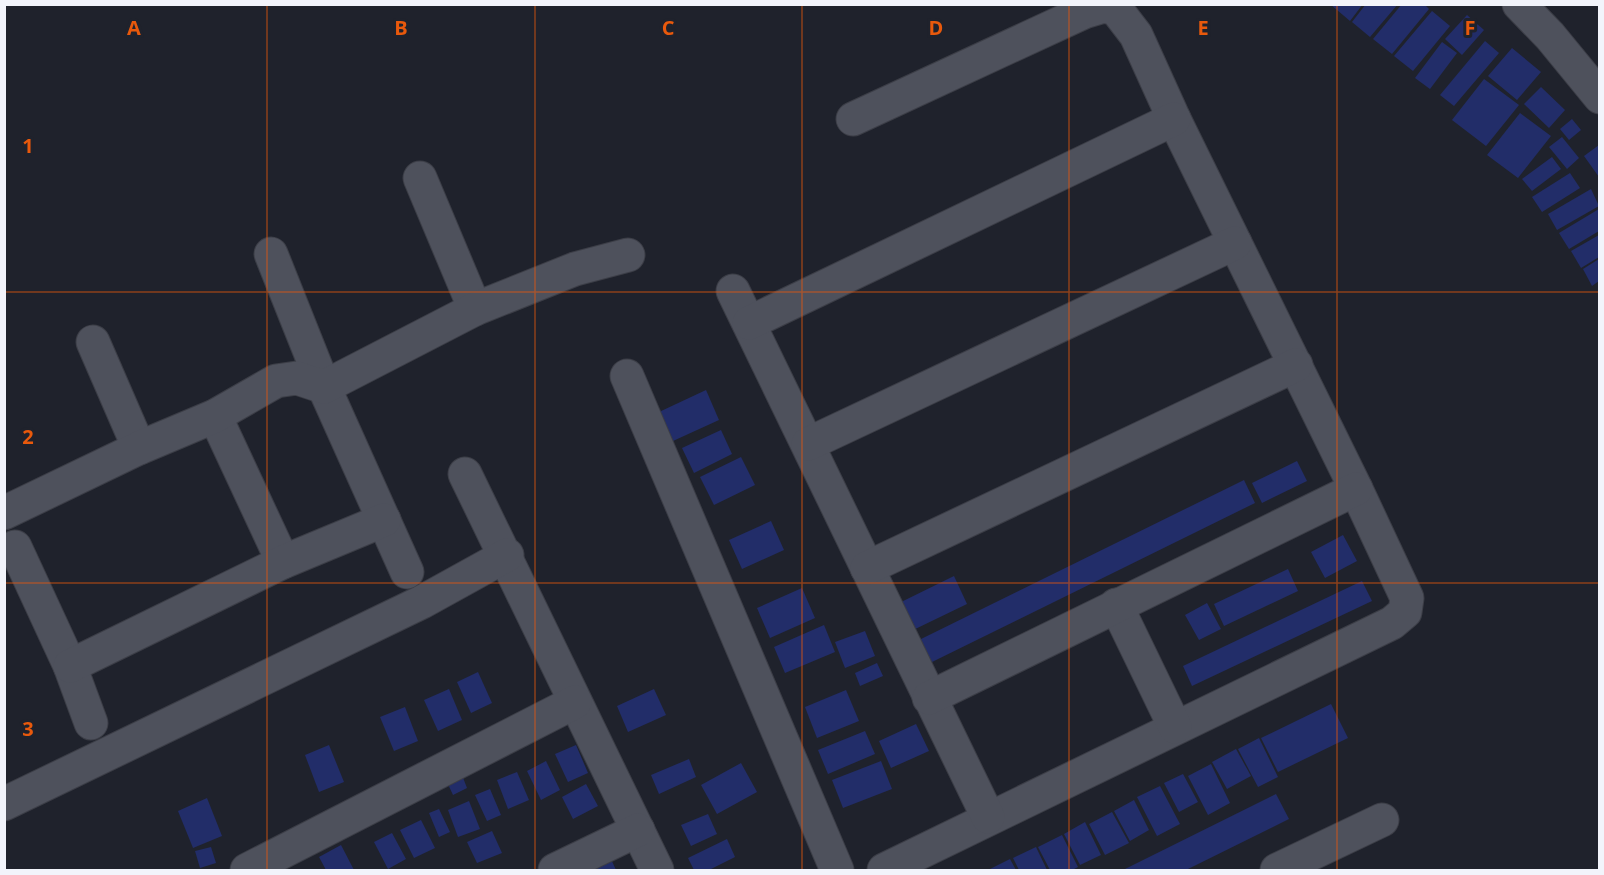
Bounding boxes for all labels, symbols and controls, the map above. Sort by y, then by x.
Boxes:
text: A [127,14,141,41]
text: B [394,14,408,41]
text: C [662,14,675,41]
text: D [929,14,943,41]
text: E [1197,14,1209,41]
text: F [1465,14,1475,41]
text: 1 [22,132,34,159]
text: 2 [22,423,34,450]
text: 3 [22,715,34,742]

